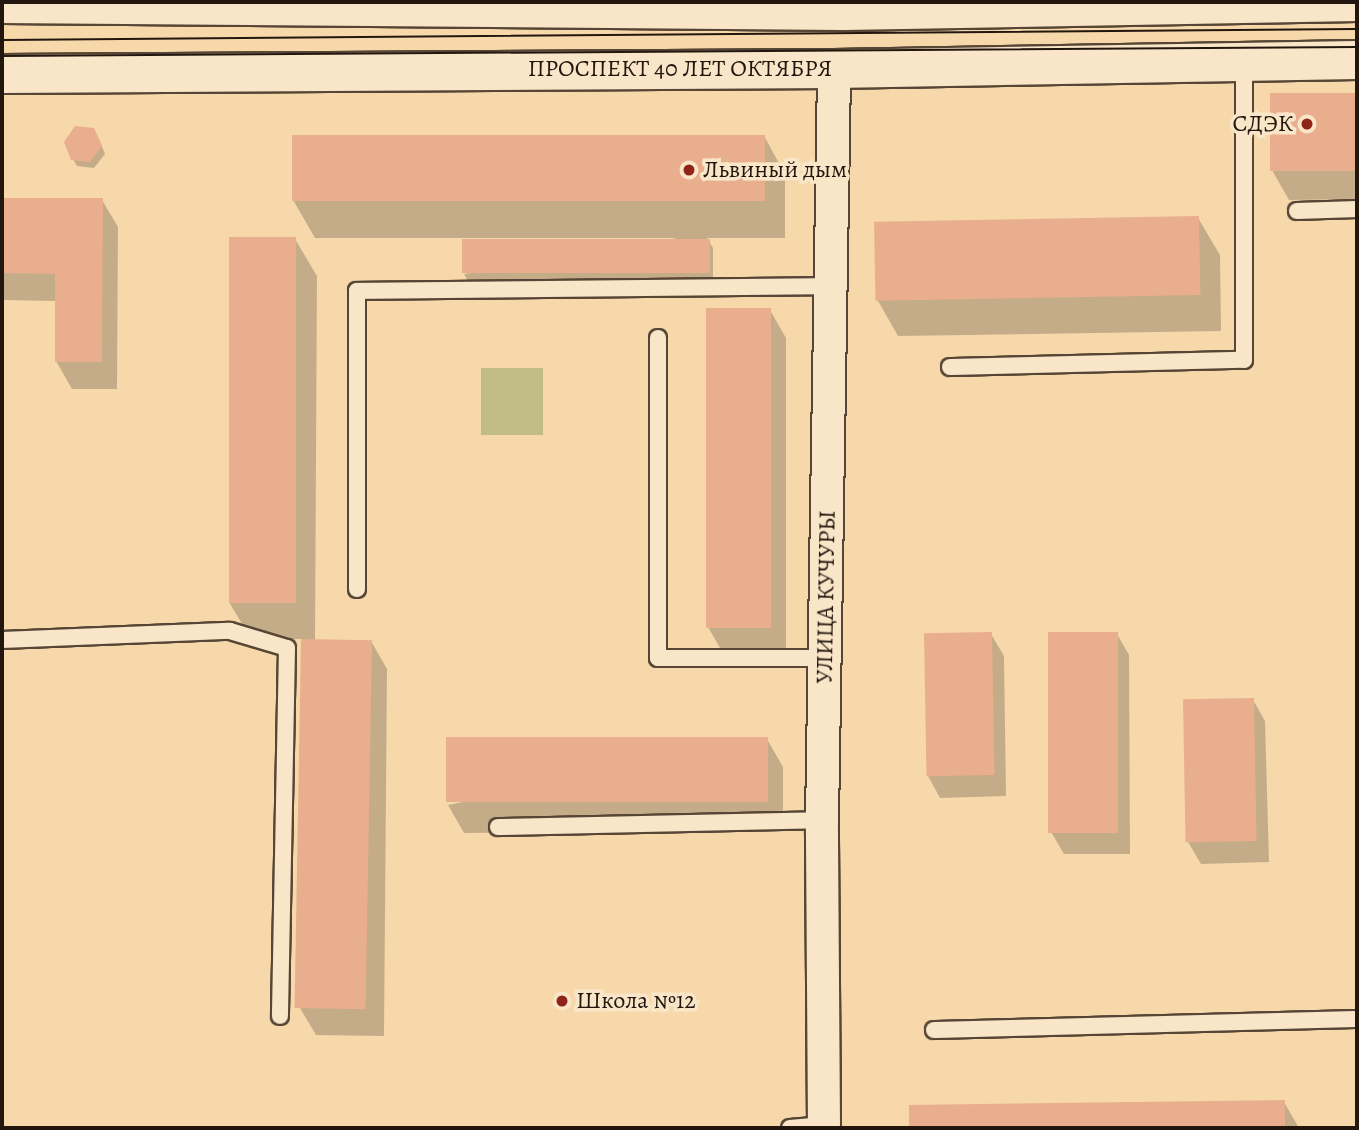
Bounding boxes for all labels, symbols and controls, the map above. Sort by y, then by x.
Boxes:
street label: ПРОСПЕКТ 40 ЛЕТ ОКТЯБРЯ [528,55,832,83]
place label: СДЭК [1233,110,1293,138]
marker: СДЭК [1299,116,1315,132]
place label: Львиный дым [703,156,847,184]
marker: Львиный дым [681,162,697,178]
street label: УЛИЦА КУЧУРЫ [810,510,842,684]
place label: Школа №12 [576,987,696,1015]
marker: Школа №12 [554,993,570,1009]

